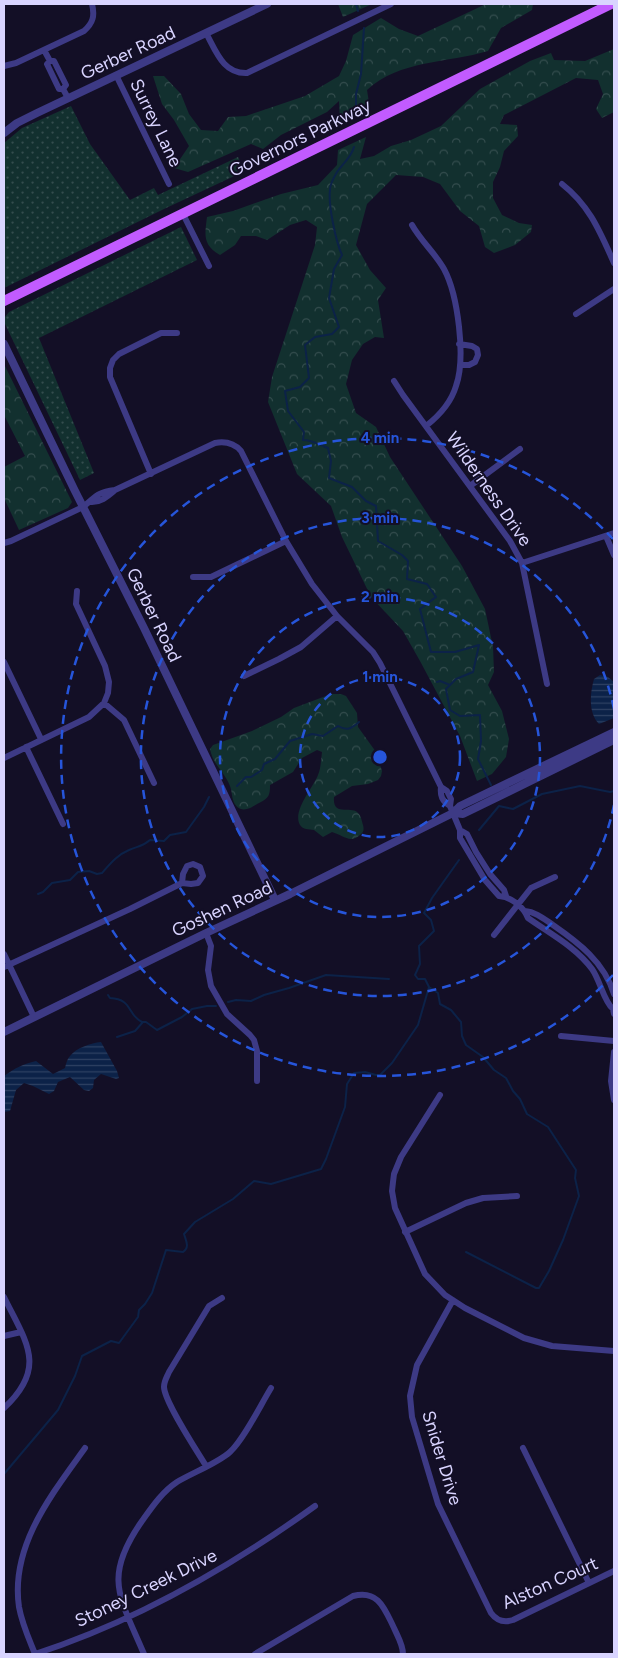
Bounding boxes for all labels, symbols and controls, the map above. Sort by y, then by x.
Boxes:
street label: Gerber Road [77,21,179,85]
street label: Surrey Lane [125,75,187,171]
street label: Governors Parkway [226,94,375,182]
street label: Wilderness Drive [441,428,537,551]
text: 4 min [361,429,399,447]
text: 3 min [361,509,399,527]
street label: Gerber Road [122,564,186,666]
text: 2 min [361,588,399,606]
text: 1 min [362,668,398,686]
centre of rings [371,748,389,766]
street label: Goshen Road [168,876,276,942]
street label: Snider Drive [417,1408,467,1508]
street label: Stoney Creek Drive [71,1544,221,1632]
street label: Alston Court [499,1552,602,1614]

